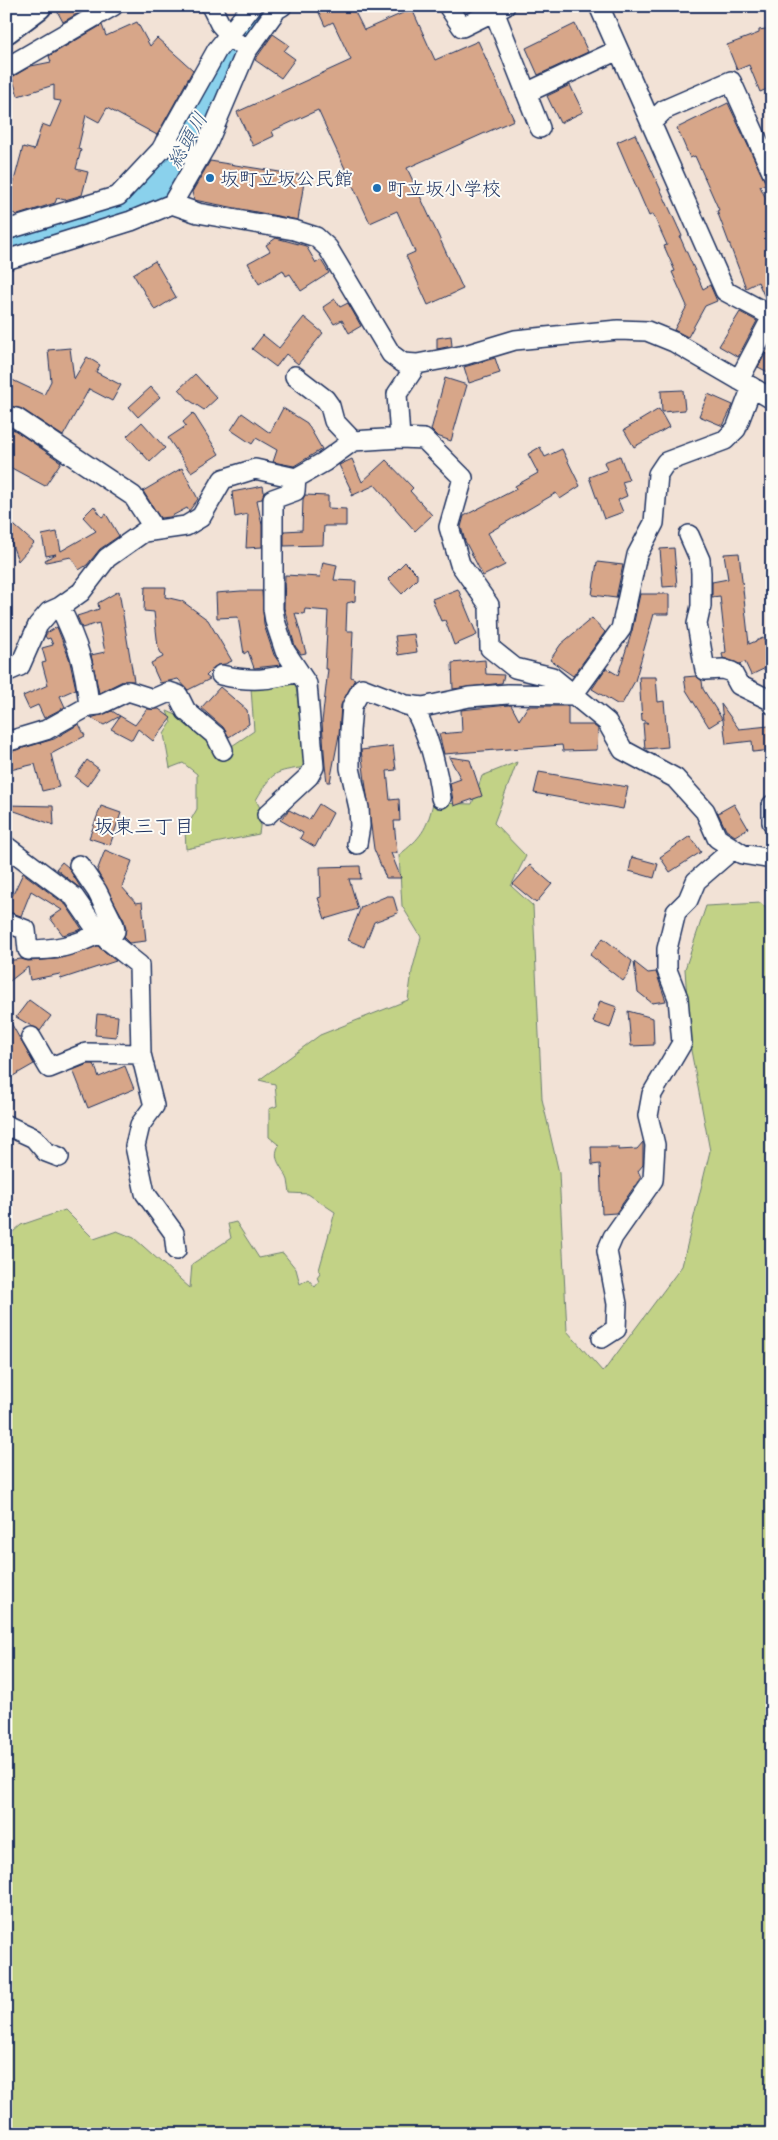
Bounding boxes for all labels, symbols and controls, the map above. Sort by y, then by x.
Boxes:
water label: 総頭川 [164,110,215,173]
place label: 坂町立坂公民館 [220,170,353,193]
marker: 坂町立坂公民館 [204,172,216,184]
place label: 町立坂小学校 [387,179,501,203]
marker: 町立坂小学校 [371,182,383,194]
district label: 坂東三丁目 [94,816,194,841]

